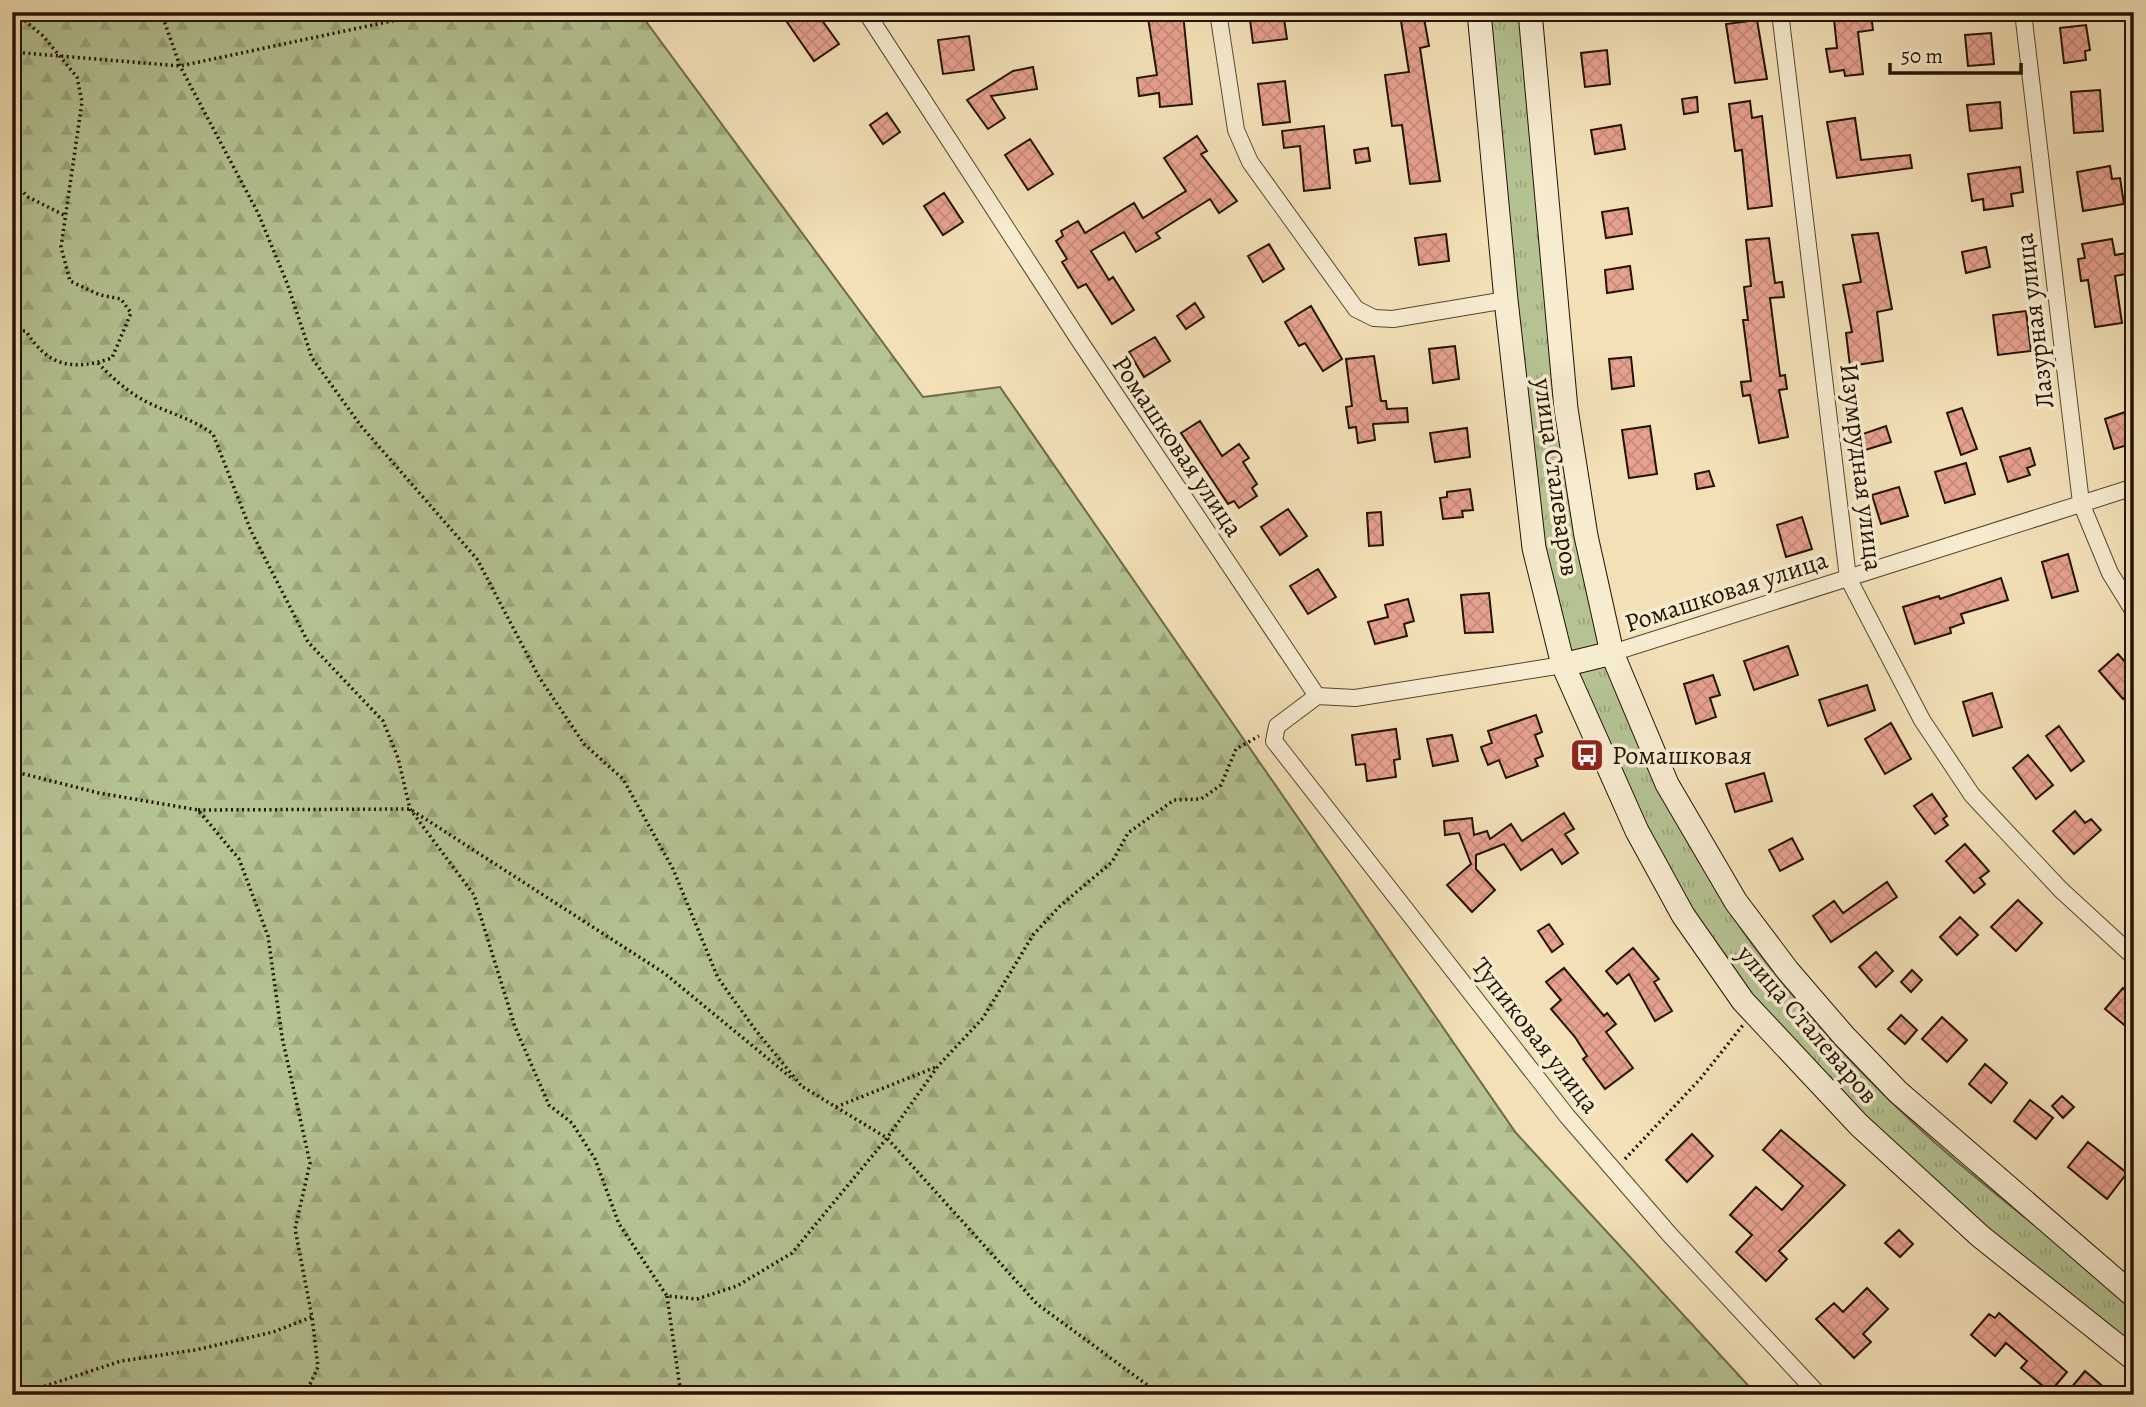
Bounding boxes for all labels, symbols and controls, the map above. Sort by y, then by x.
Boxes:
scale bar [1890,32,2022,76]
text: 50 m [1901,42,1943,70]
street label: Лазурная улица [2006,231,2063,411]
street label: Ромашковая улица [1104,349,1251,544]
street label: Изумрудная улица [1831,361,1892,573]
street label: улица Сталеваров [1525,375,1588,578]
street label: Ромашковая улица [1620,542,1832,641]
bus stop icon: Ромашковая [1568,736,1606,774]
place label: Ромашковая [1612,738,1752,773]
street label: улица Сталеваров [1728,937,1886,1111]
street label: Тупиковая улица [1464,950,1608,1121]

